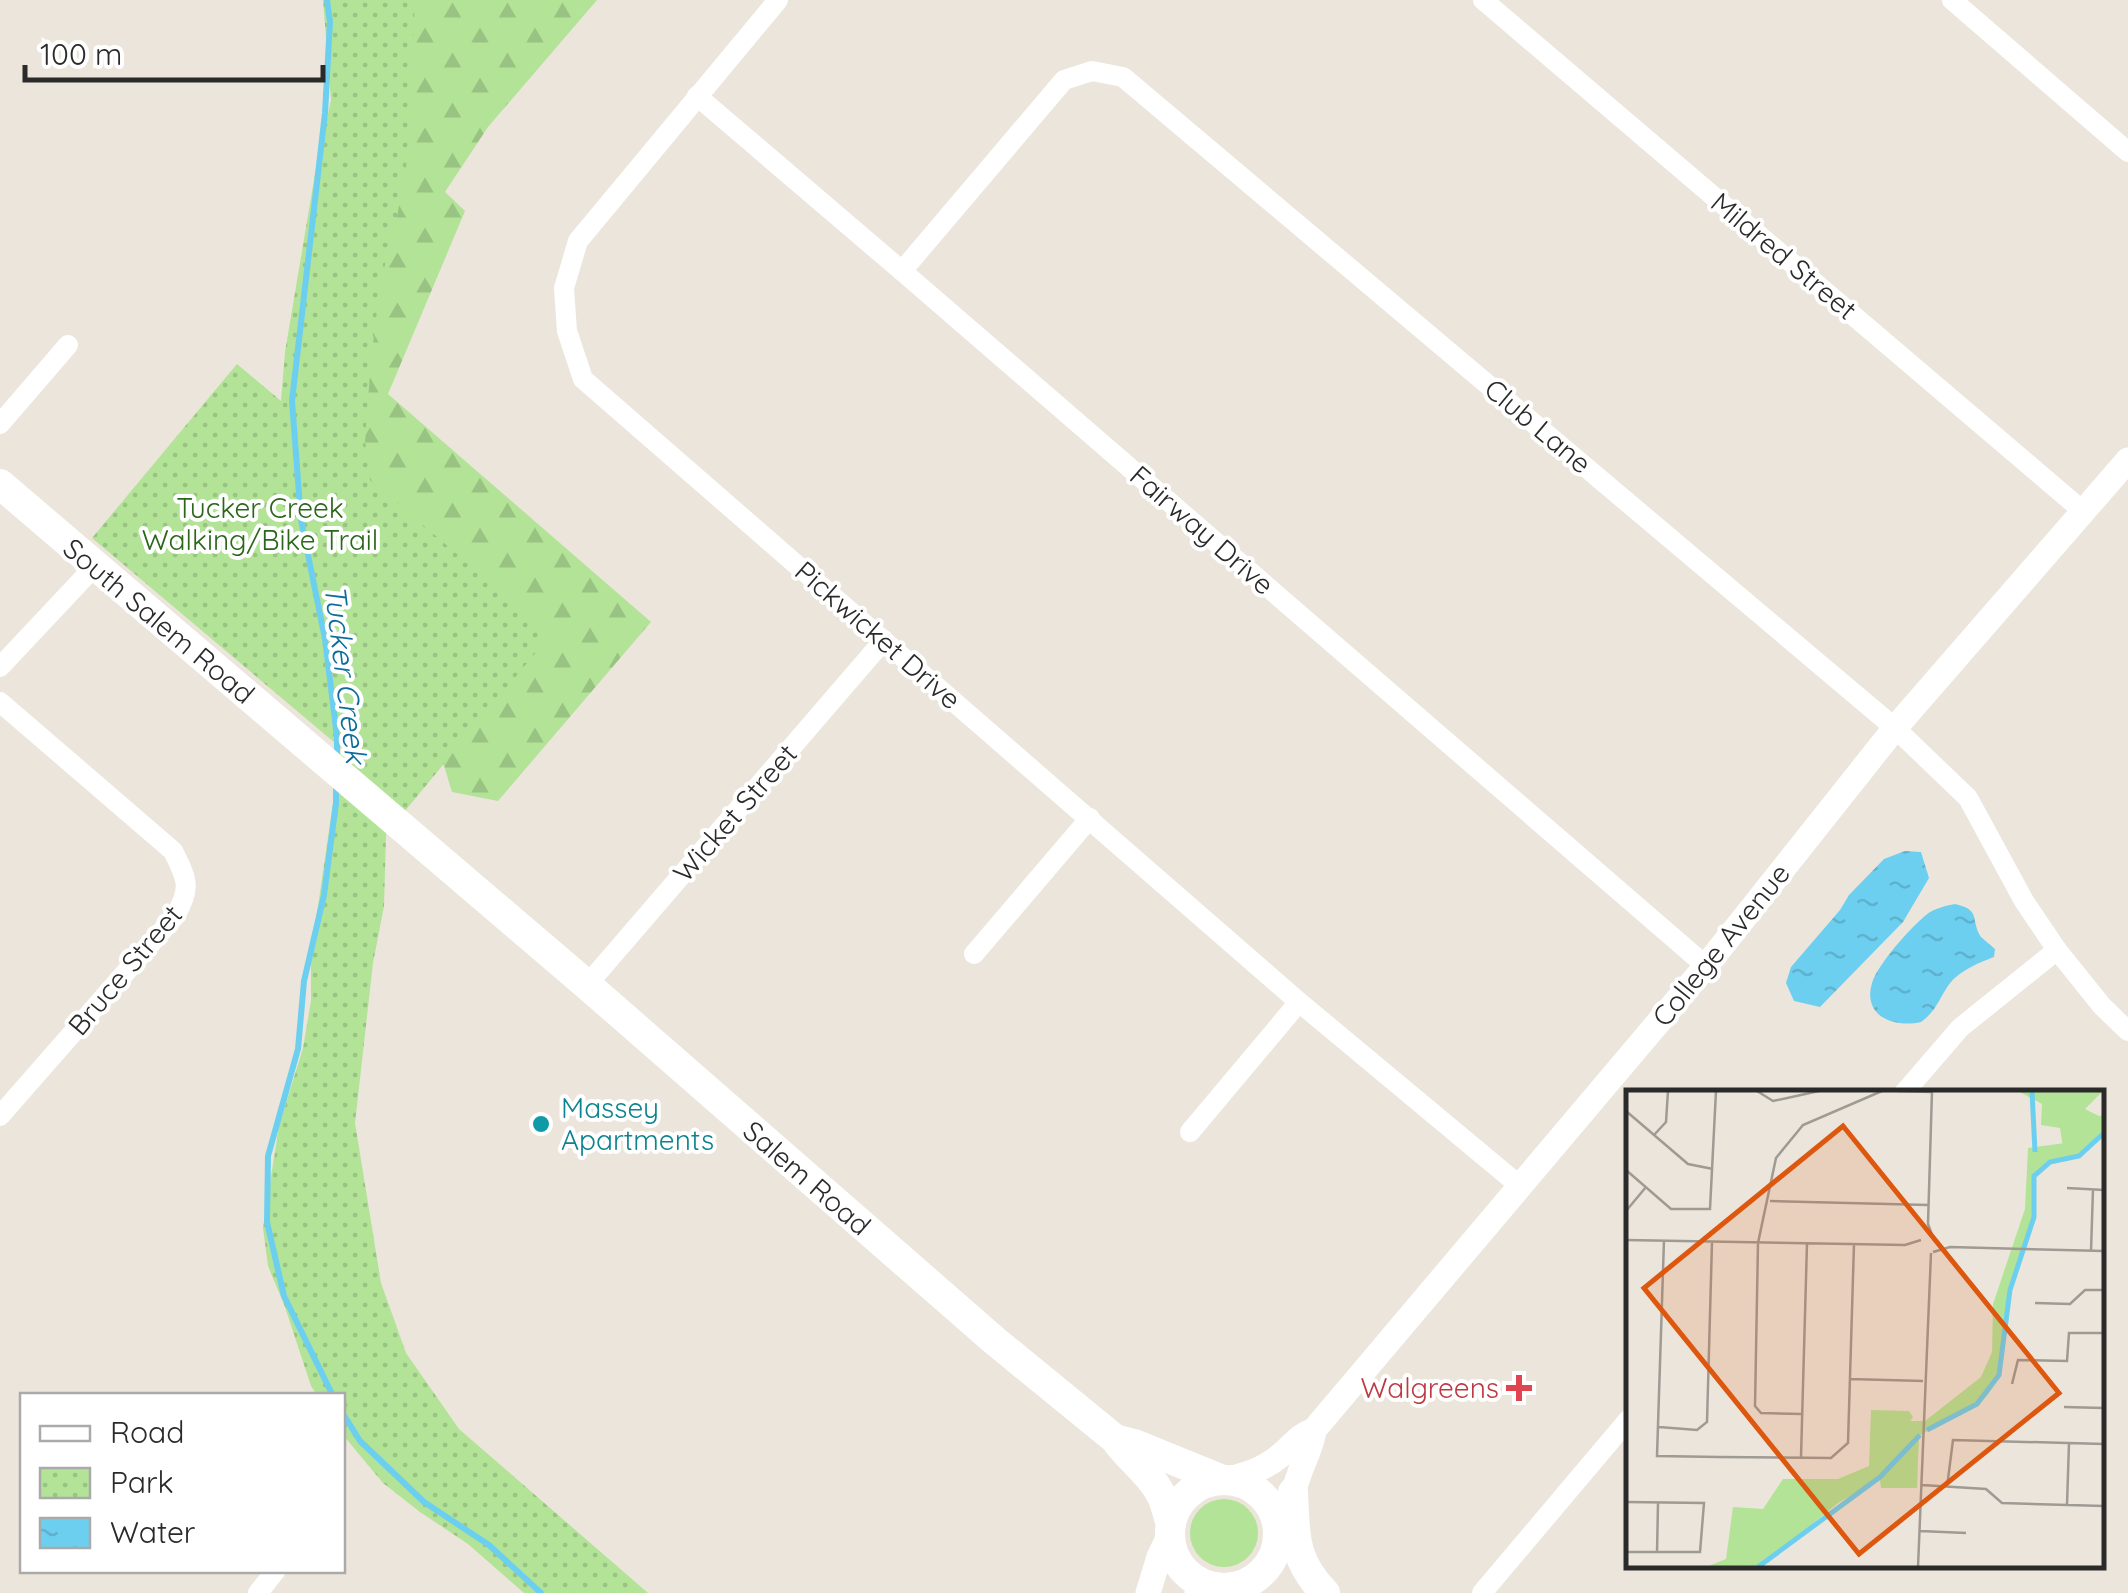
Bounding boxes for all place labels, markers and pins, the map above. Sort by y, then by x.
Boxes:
place label: Massey Apartments [561,1090,714,1157]
marker: Massey Apartments [530,1113,552,1135]
place label: Walgreens [1360,1370,1499,1405]
marker: Walgreens [1508,1377,1530,1399]

